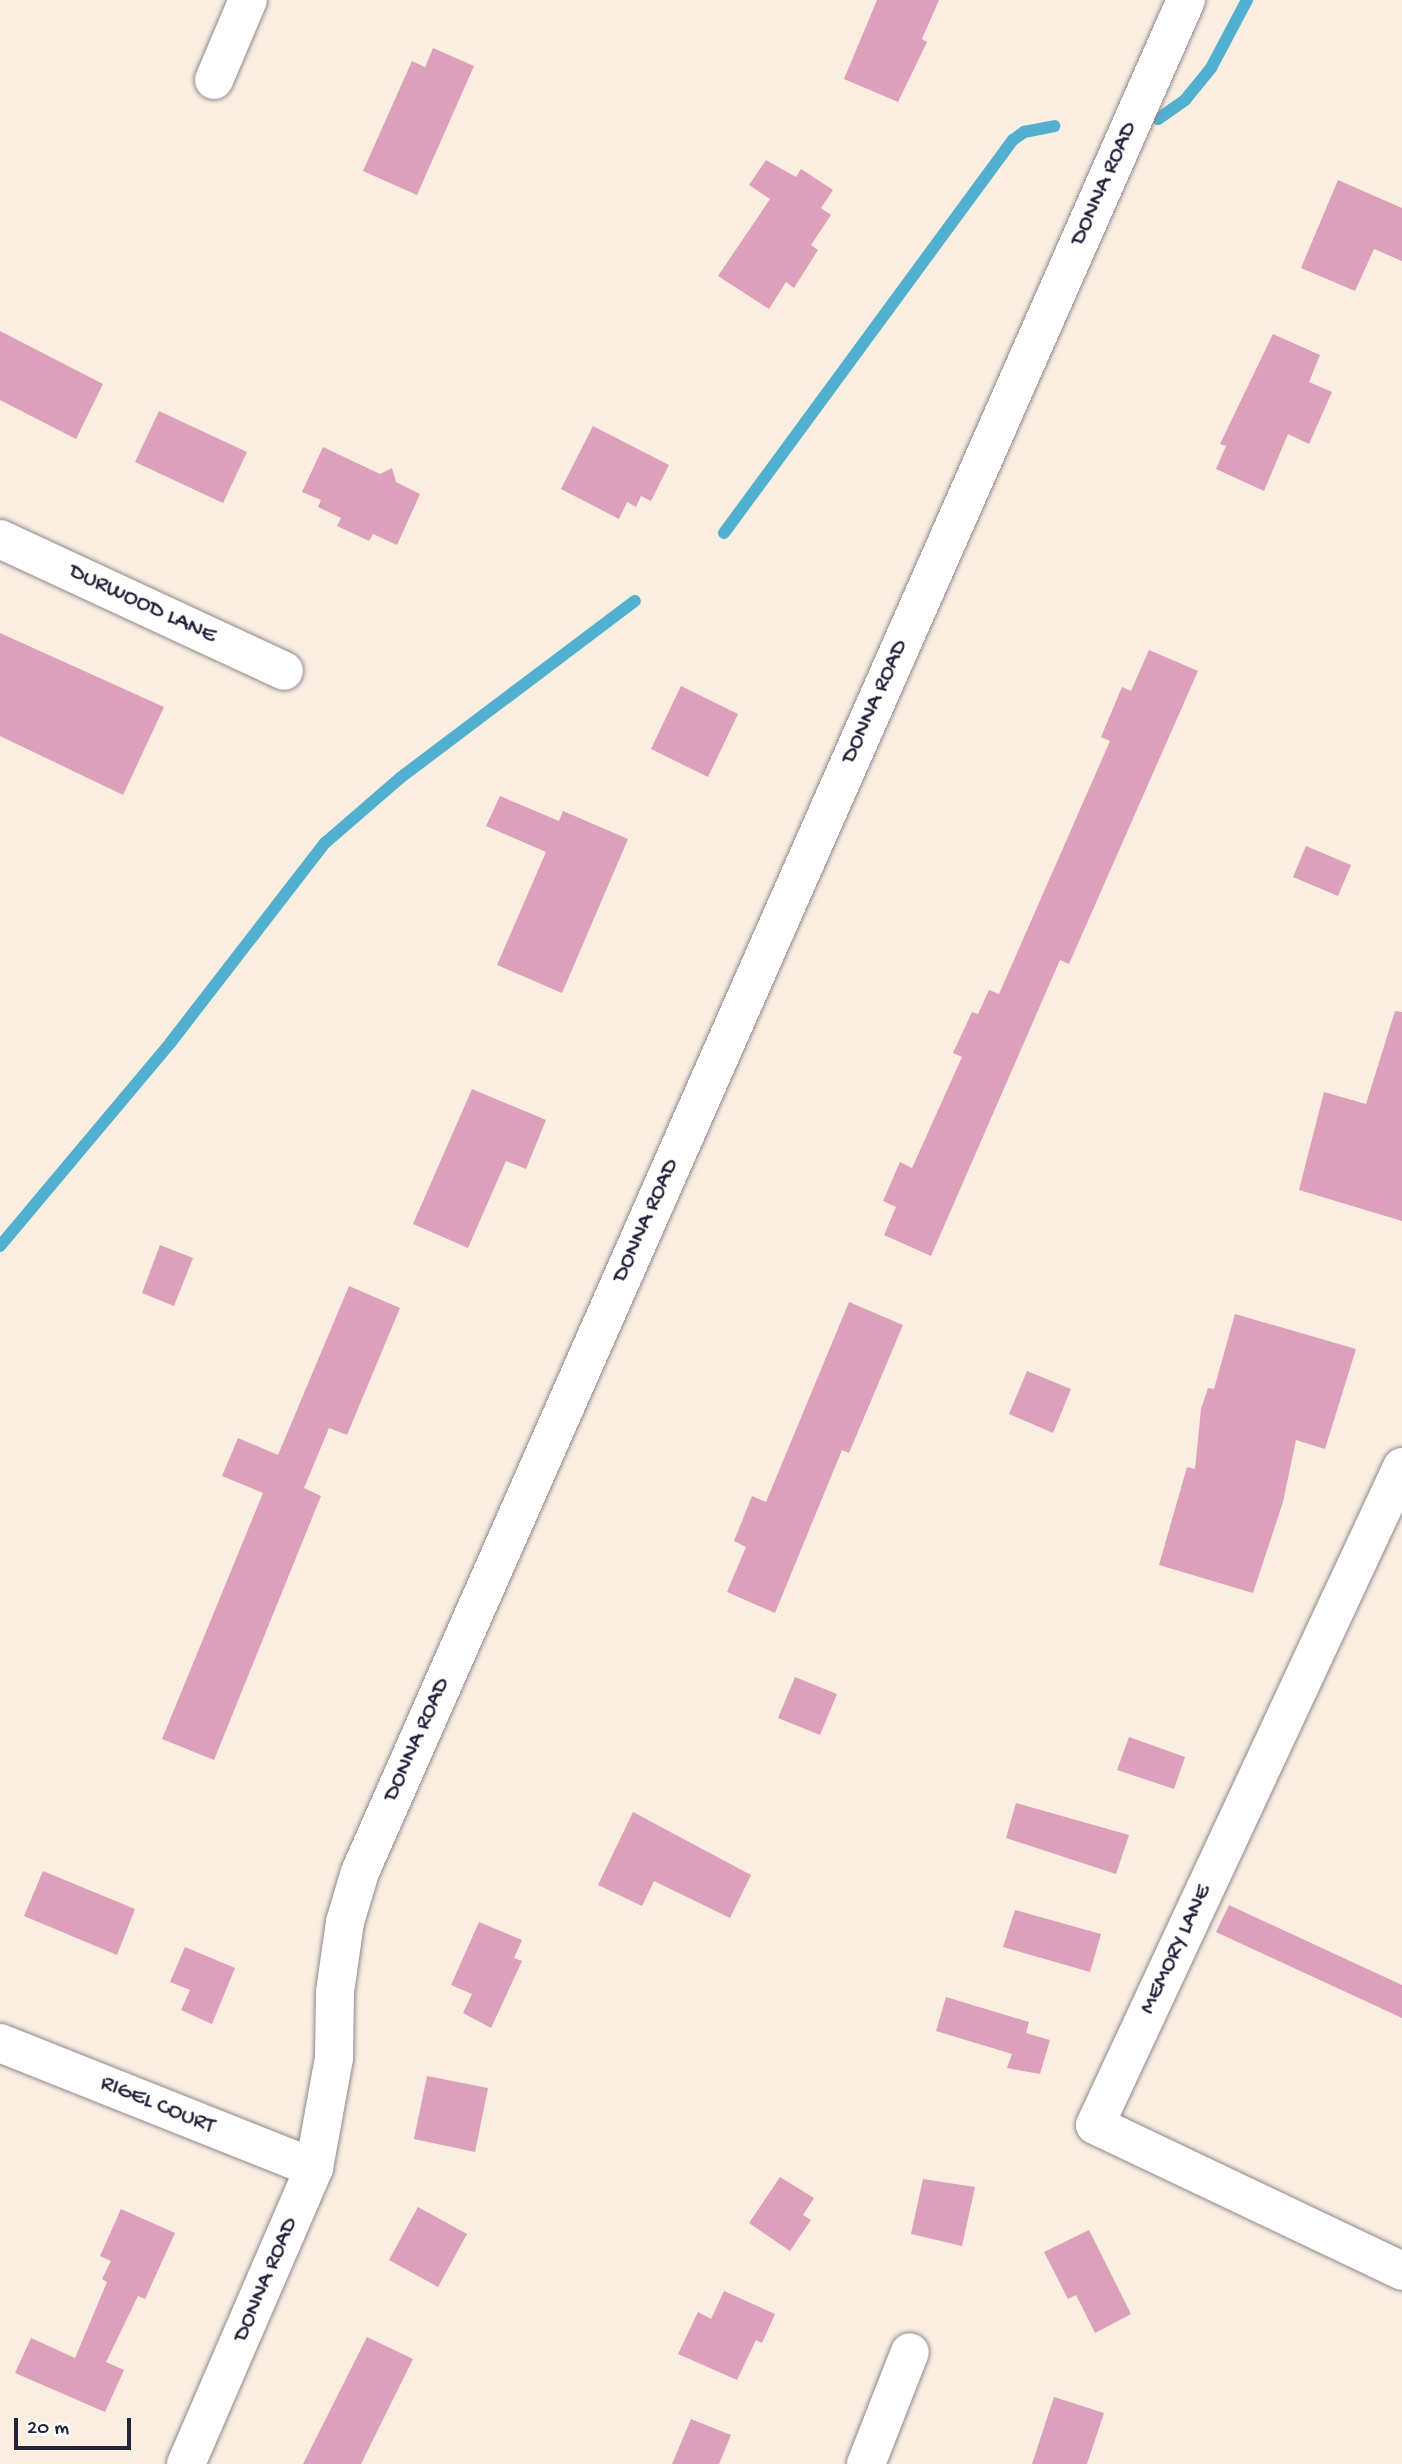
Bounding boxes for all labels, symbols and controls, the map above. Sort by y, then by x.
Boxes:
street label: DONNA ROAD [1065,118,1145,250]
street label: DURWOOD LANE [64,559,220,651]
street label: DONNA ROAD [836,636,916,768]
street label: DONNA ROAD [607,1155,687,1287]
street label: DONNA ROAD [378,1674,458,1806]
street label: MEMORY LANE [1135,1881,1219,2019]
street label: RIGEL COURT [96,2071,218,2141]
street label: DONNA ROAD [228,2214,306,2346]
scale bar [18,2404,135,2448]
text: 20 m [27,2417,69,2442]

